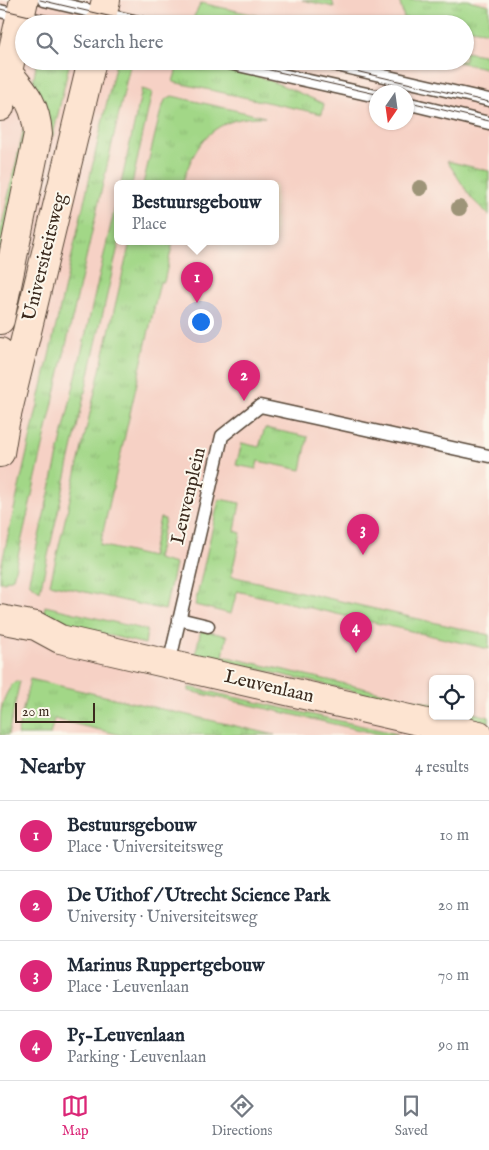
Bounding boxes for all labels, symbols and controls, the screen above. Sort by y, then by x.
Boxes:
search box [15,15,474,70]
icon: search [33,29,61,57]
text: Search here [73,31,164,55]
north arrow [369,85,414,130]
popup [114,180,279,245]
street label: Universiteitsweg [17,190,73,324]
text: Bestuursgebouw [132,191,261,215]
text: Place [132,215,166,235]
pin: 1 [181,262,213,303]
your location [188,309,214,335]
pin: 2 [228,360,260,401]
street label: Leuvenplein [166,445,212,547]
pin: 3 [347,514,379,555]
pin: 4 [340,612,372,653]
street label: Leuvenlaan [222,665,316,709]
map controls [429,675,474,720]
button: locate [429,675,474,720]
scale bar [15,700,95,723]
text: 20 m [22,703,49,721]
text: Nearby [20,754,85,781]
text: 4 results [415,758,469,778]
text: Bestuursgebouw [67,814,197,838]
text: 1 [33,826,39,846]
text: 10 m [439,826,469,846]
text: Place · Universiteitsweg [67,838,223,858]
text: De Uithof / Utrecht Science Park [67,884,330,908]
text: 2 [32,896,40,916]
text: 20 m [438,896,469,916]
text: University · Universiteitsweg [67,908,257,928]
text: Marinus Ruppertgebouw [67,954,265,978]
text: 3 [33,966,39,986]
text: 70 m [438,966,469,986]
text: Place · Leuvenlaan [67,978,189,998]
text: P5-Leuvenlaan [67,1024,185,1048]
text: 4 [32,1036,40,1056]
text: 90 m [438,1036,469,1056]
text: Parking · Leuvenlaan [67,1048,206,1068]
tab: Map [61,1092,89,1140]
tab: Directions [211,1092,272,1140]
tab: Saved [395,1092,428,1140]

